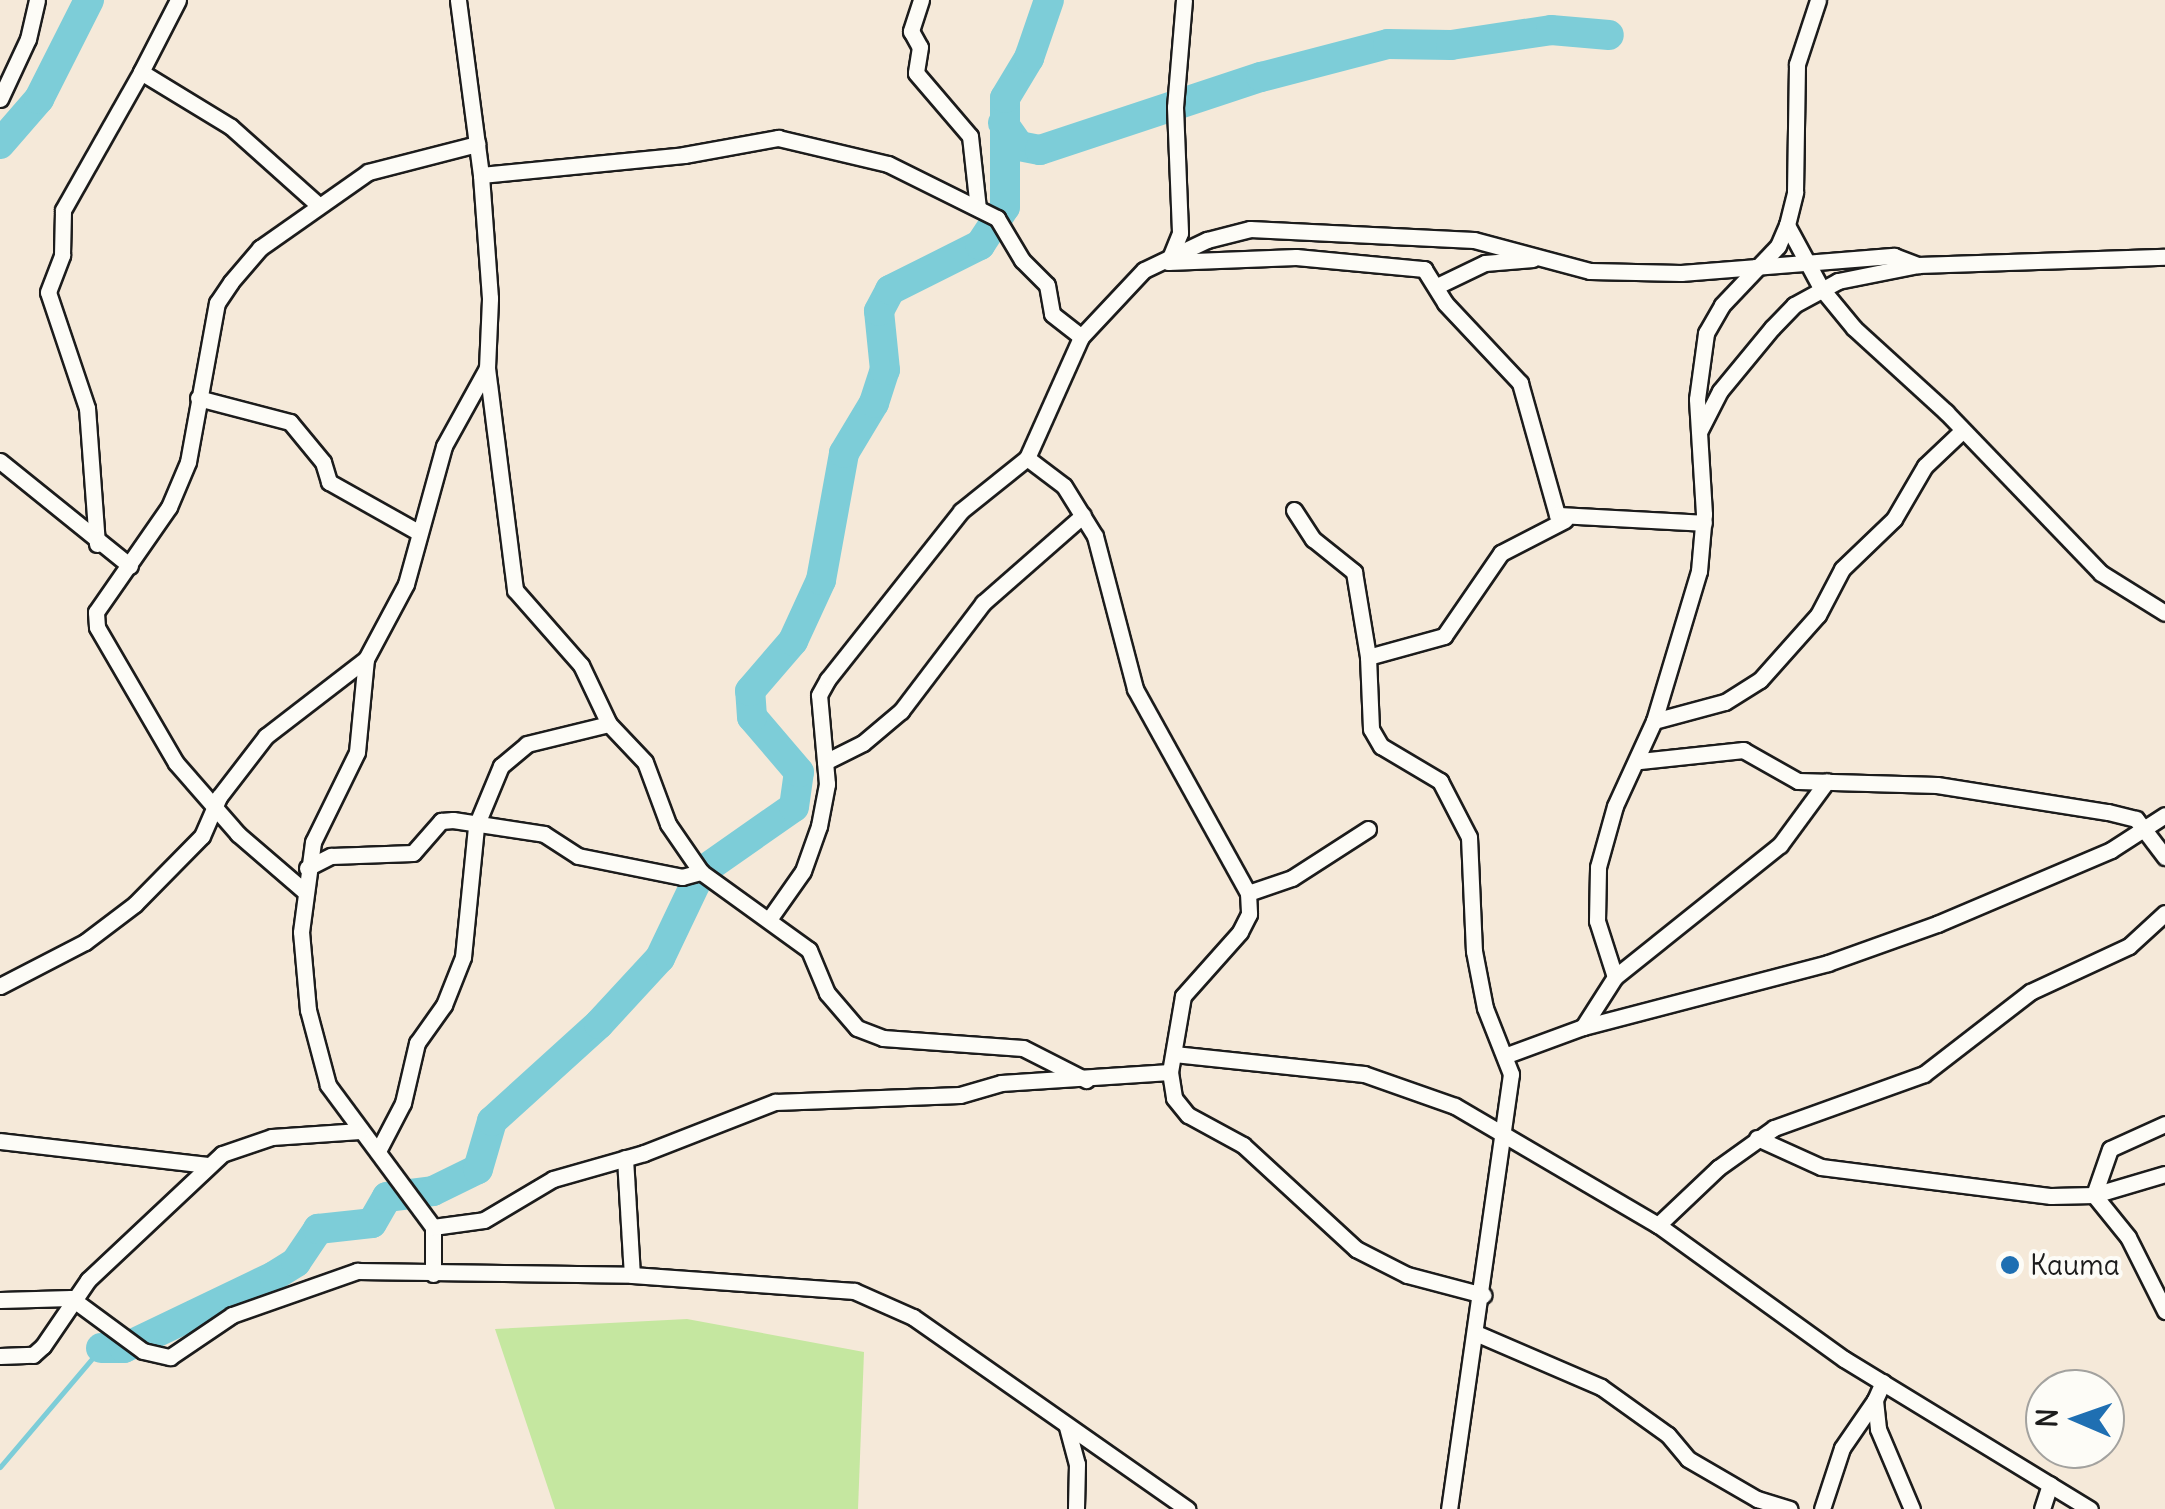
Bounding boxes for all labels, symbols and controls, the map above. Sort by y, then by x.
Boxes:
place label: Kauma [2030,1248,2120,1282]
marker: Kauma [1999,1254,2021,1276]
north arrow [2025,1369,2125,1469]
text: N [2029,1408,2065,1428]

